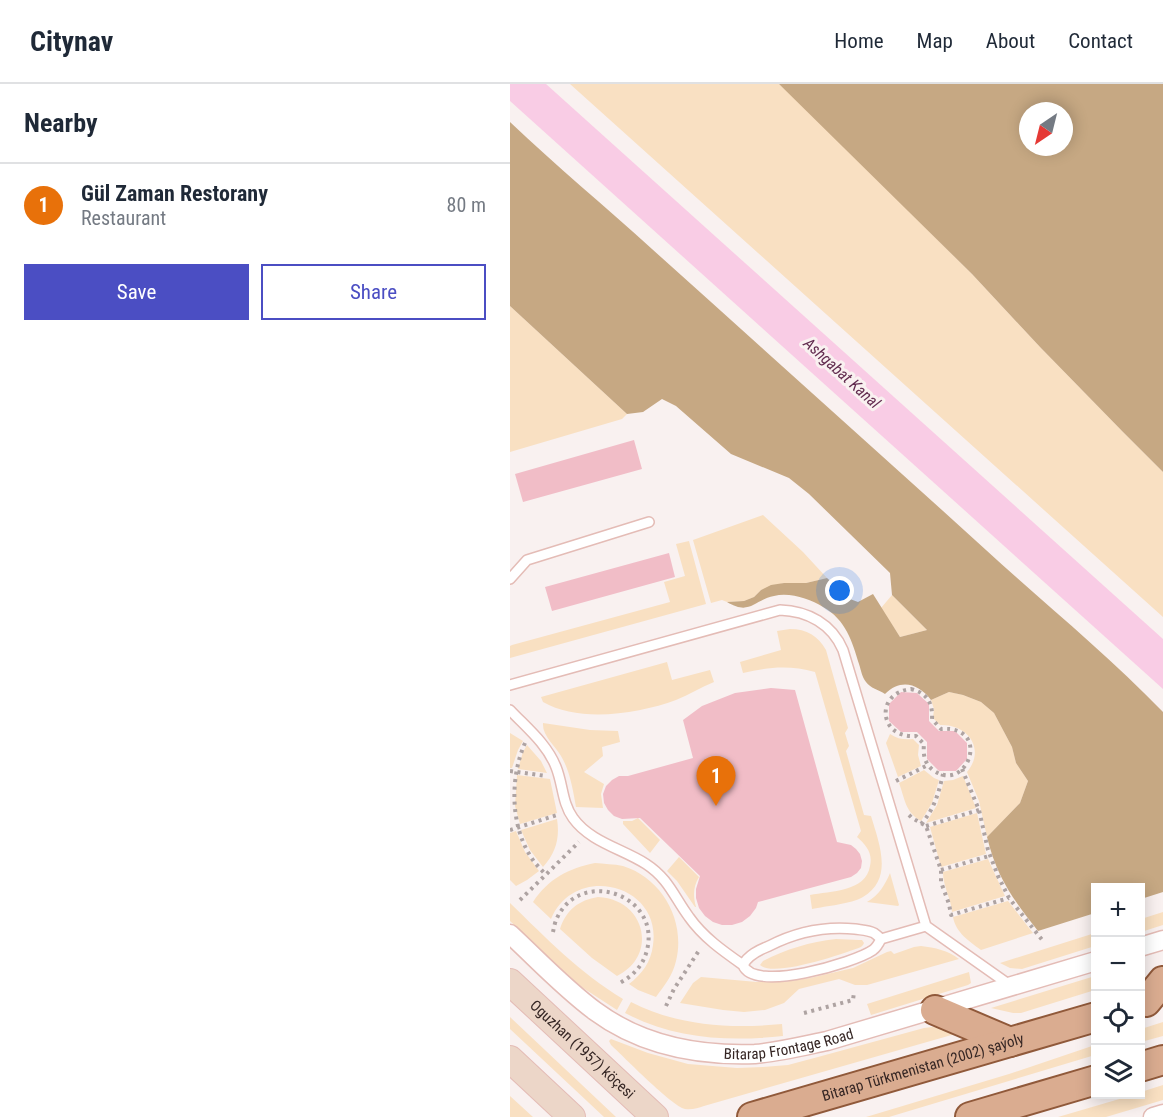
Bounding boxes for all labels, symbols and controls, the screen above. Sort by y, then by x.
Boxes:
text: Citynav [30,25,113,58]
text: Home [834,29,884,53]
text: Map [917,29,953,53]
text: About [986,29,1035,53]
text: Contact [1068,29,1133,53]
north arrow [1019,102,1073,156]
text: Nearby [24,108,98,138]
text: Gül Zaman Restorany [81,181,268,206]
text: 1 [38,193,49,217]
text: 80 m [447,193,486,217]
text: Restaurant [81,206,166,230]
button: Save [24,264,249,320]
button: Share [261,264,486,320]
water label: Ashgabat Kanal [799,333,884,413]
your location [825,576,854,605]
pin: 1 [696,756,736,806]
map controls [1091,883,1145,1099]
button: + [1091,883,1145,937]
button: − [1091,937,1145,991]
button: locate [1091,991,1145,1045]
street label: Oguzhan (1957) köçesi [526,996,639,1103]
street label: Bitarap Frontage Road [723,1025,855,1063]
street label: Bitarap Türkmenistan (2002) şaýoly [820,1029,1026,1105]
button: layers [1091,1045,1145,1099]

